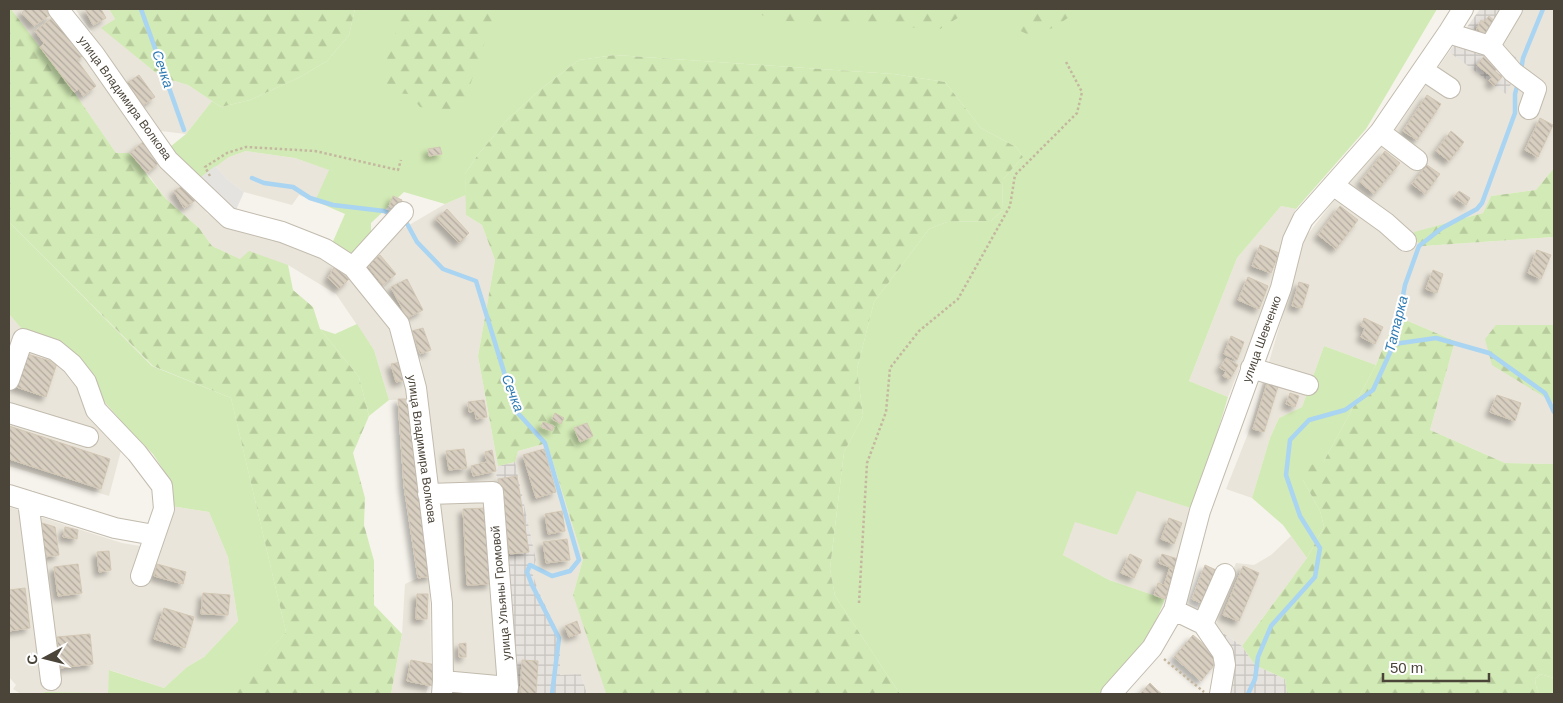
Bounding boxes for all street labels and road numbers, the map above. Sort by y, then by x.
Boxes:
street label: улица Владимира Волкова [75,33,175,163]
street label: улица Шевченко [1240,293,1284,384]
street label: улица Владимира Волкова [405,374,439,524]
street label: улица Ульяны Громовой [488,525,514,661]

